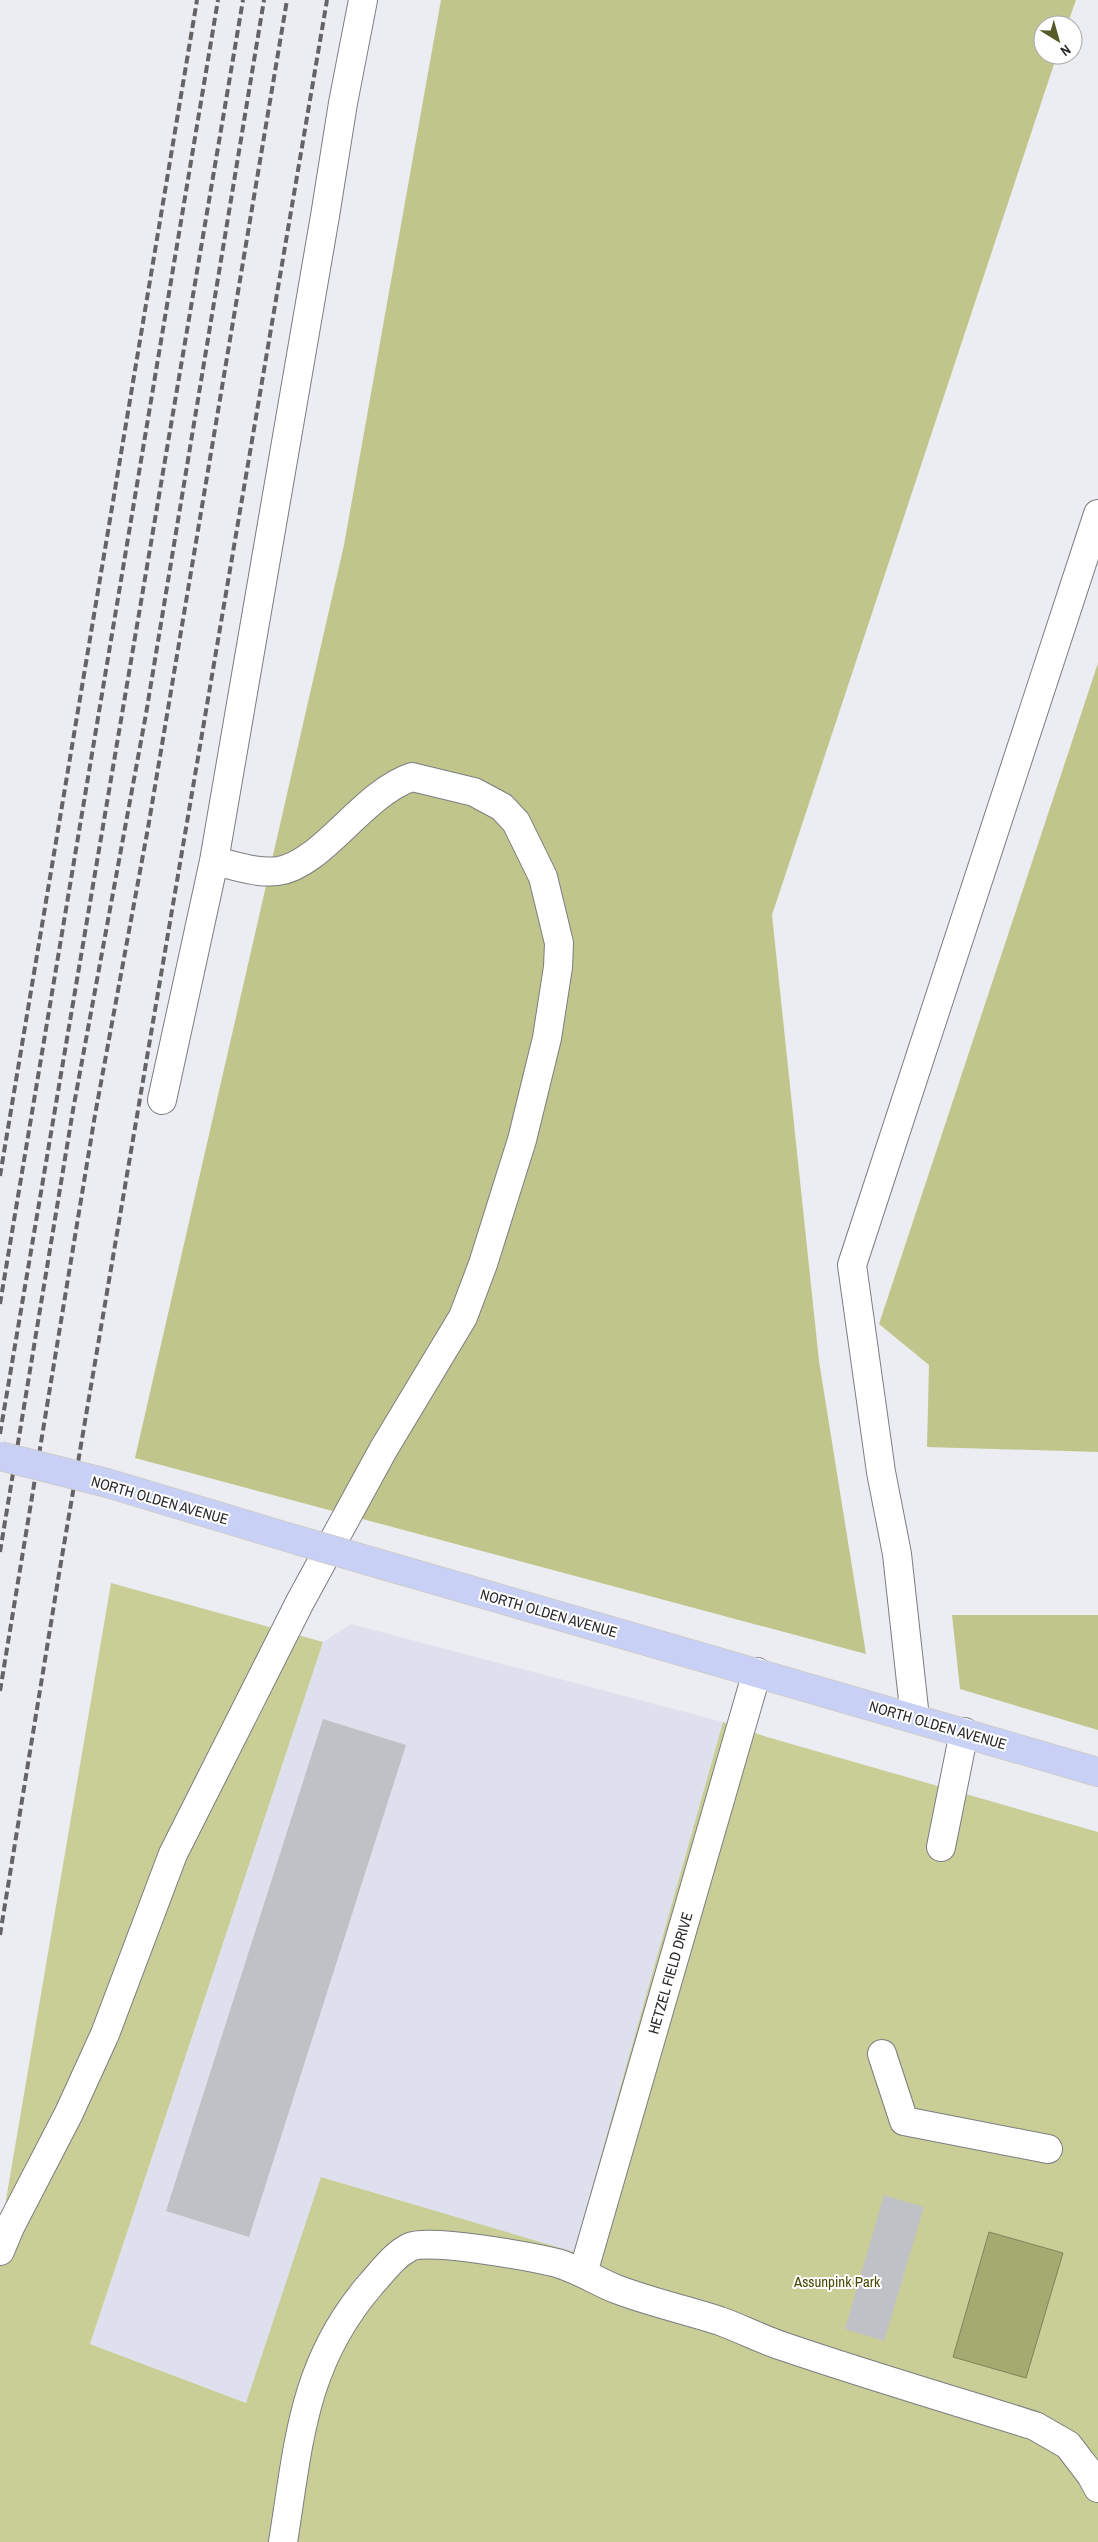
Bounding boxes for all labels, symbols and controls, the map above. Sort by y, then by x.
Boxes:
north arrow [1033,15,1083,65]
text: N [1057,41,1075,60]
street label: NORTH OLDEN AVENUE [89,1470,231,1530]
street label: NORTH OLDEN AVENUE [478,1583,620,1643]
street label: NORTH OLDEN AVENUE [867,1695,1009,1755]
street label: HETZEL FIELD DRIVE [643,1910,697,2036]
park label: Assunpink Park [793,2271,881,2292]

